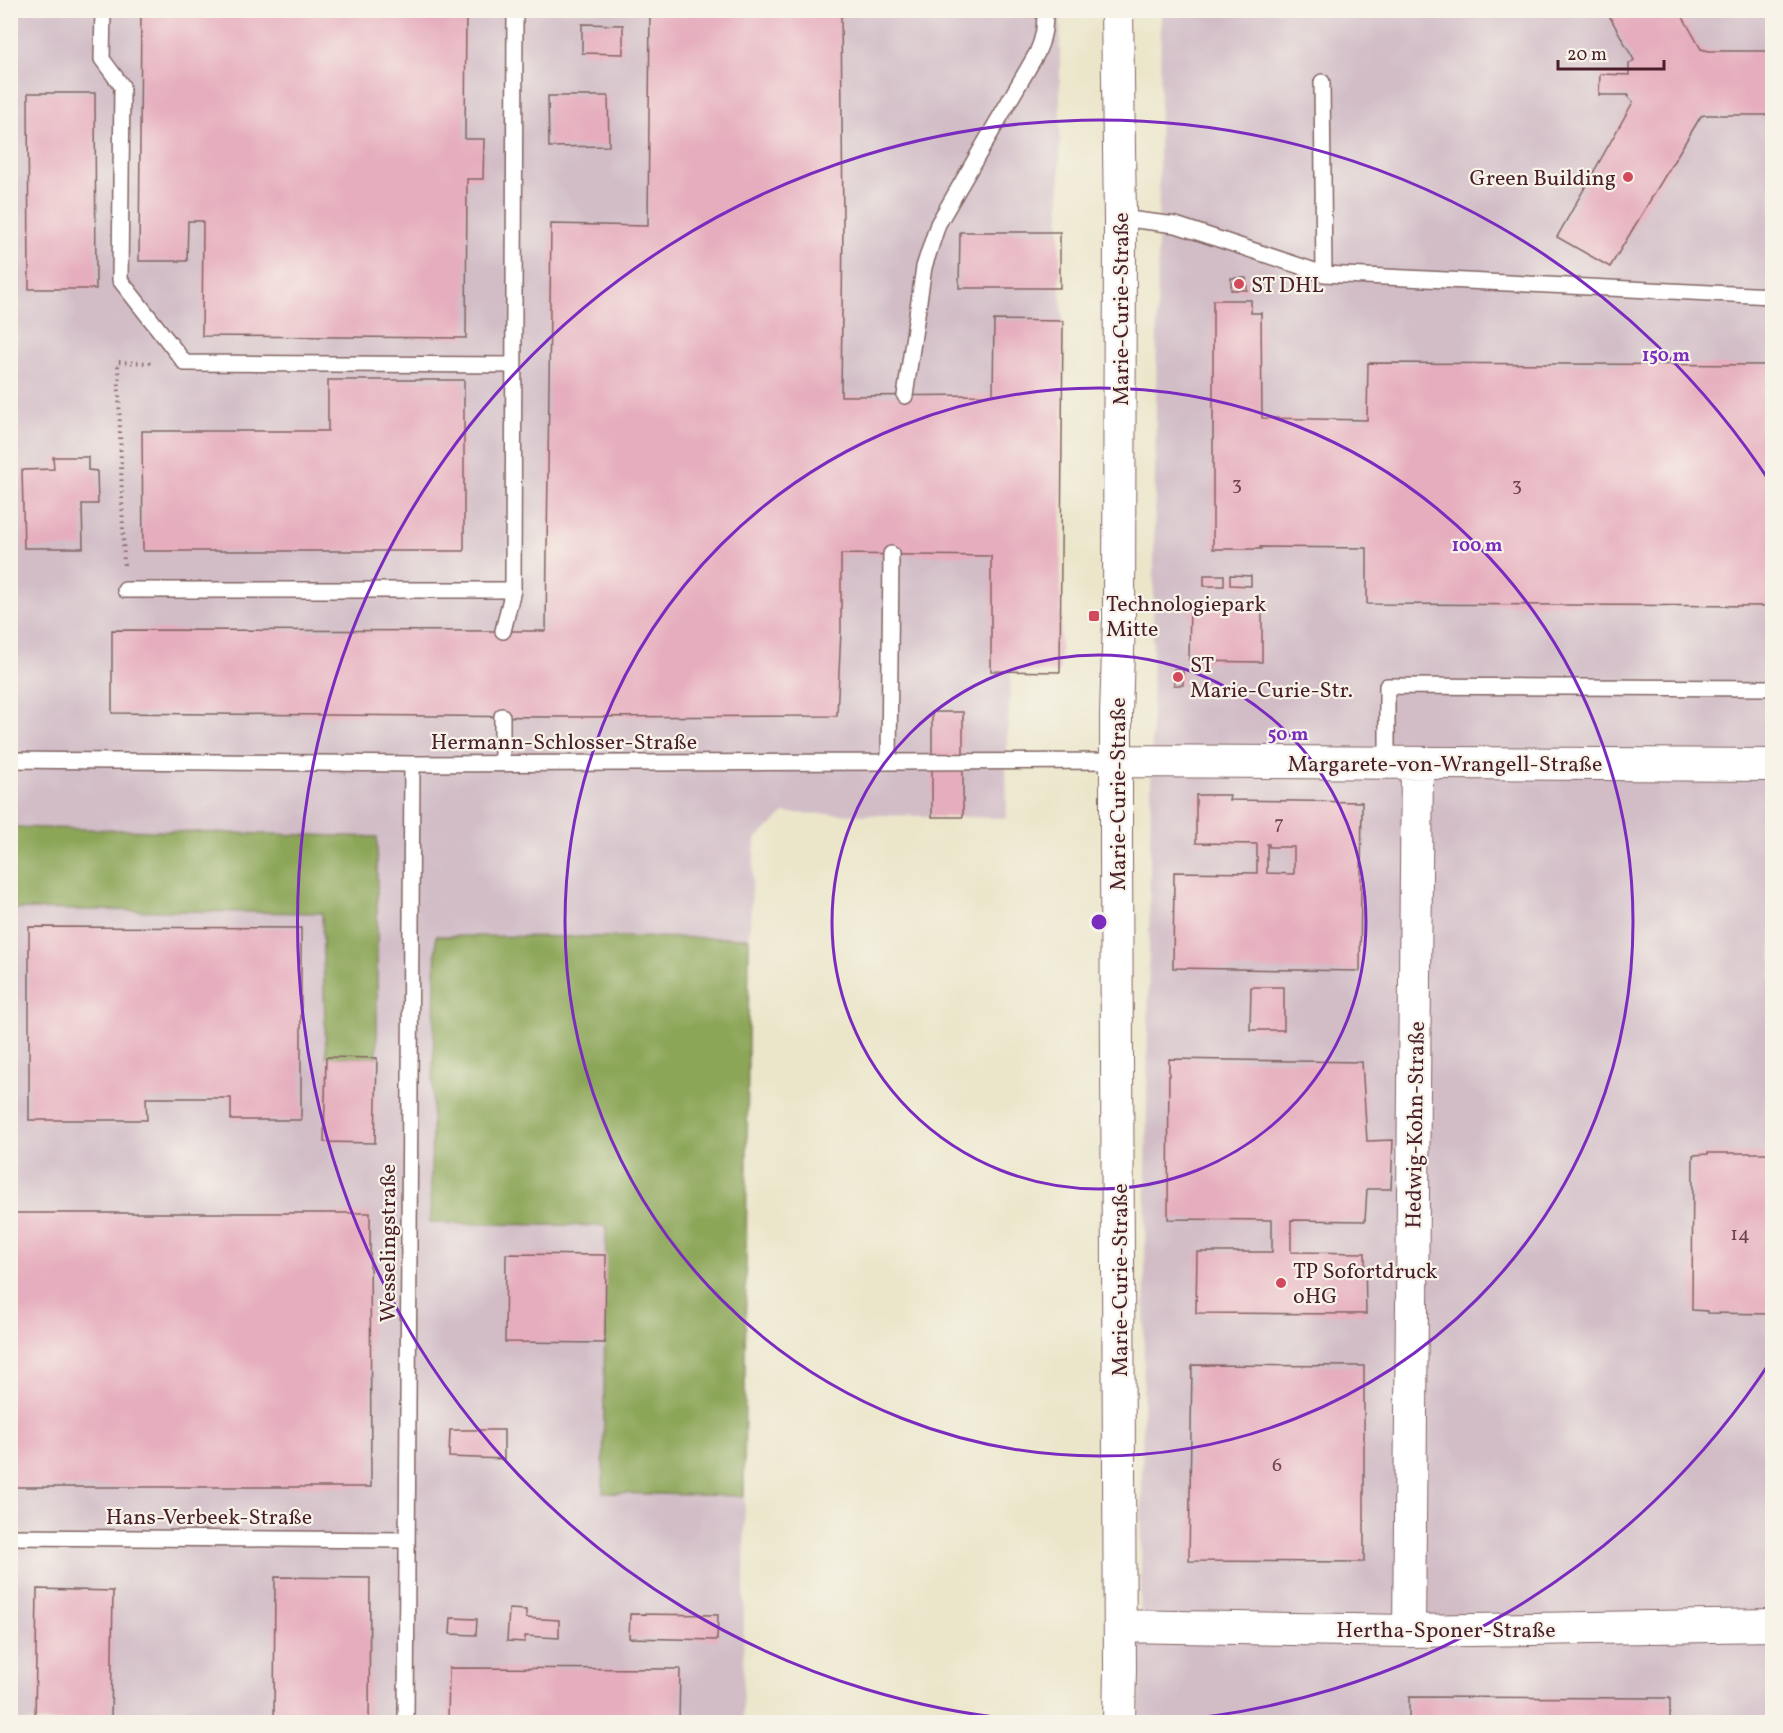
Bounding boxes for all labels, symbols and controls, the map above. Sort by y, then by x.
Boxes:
scale bar [1558,33,1664,71]
text: 20 m [1567,43,1607,68]
place label: Green Building [1470,164,1616,195]
marker: Green Building [1621,170,1635,184]
street label: Marie-Curie-Straße [1107,212,1138,406]
place label: ST DHL [1251,271,1324,302]
marker: ST DHL [1232,277,1246,291]
text: 150 m [1642,344,1690,369]
house number: 3 [1232,471,1242,499]
house number: 3 [1512,472,1522,500]
text: 100 m [1452,534,1502,559]
place label: Technologiepark Mitte [1106,590,1266,646]
marker: Technologiepark Mitte [1087,609,1101,623]
place label: ST Marie-Curie-Str. [1190,651,1353,707]
marker: ST Marie-Curie-Str. [1171,670,1185,684]
street label: Marie-Curie-Straße [1104,697,1135,891]
text: 50 m [1268,723,1308,748]
street label: Hermann-Schlosser-Straße [431,728,697,759]
street label: Margarete-von-Wrangell-Straße [1288,750,1602,781]
house number: 7 [1274,810,1284,838]
centre of rings [1089,912,1109,932]
street label: Hedwig-Kohn-Straße [1399,1021,1434,1229]
street label: Wesselingstraße [374,1164,405,1322]
street label: Marie-Curie-Straße [1106,1183,1137,1377]
house number: 14 [1730,1221,1750,1249]
place label: TP Sofortdruck oHG [1293,1257,1438,1313]
marker: TP Sofortdruck oHG [1274,1276,1288,1290]
house number: 6 [1272,1452,1282,1480]
street label: Hans-Verbeek-Straße [106,1503,312,1534]
street label: Hertha-Sponer-Straße [1336,1616,1556,1647]

